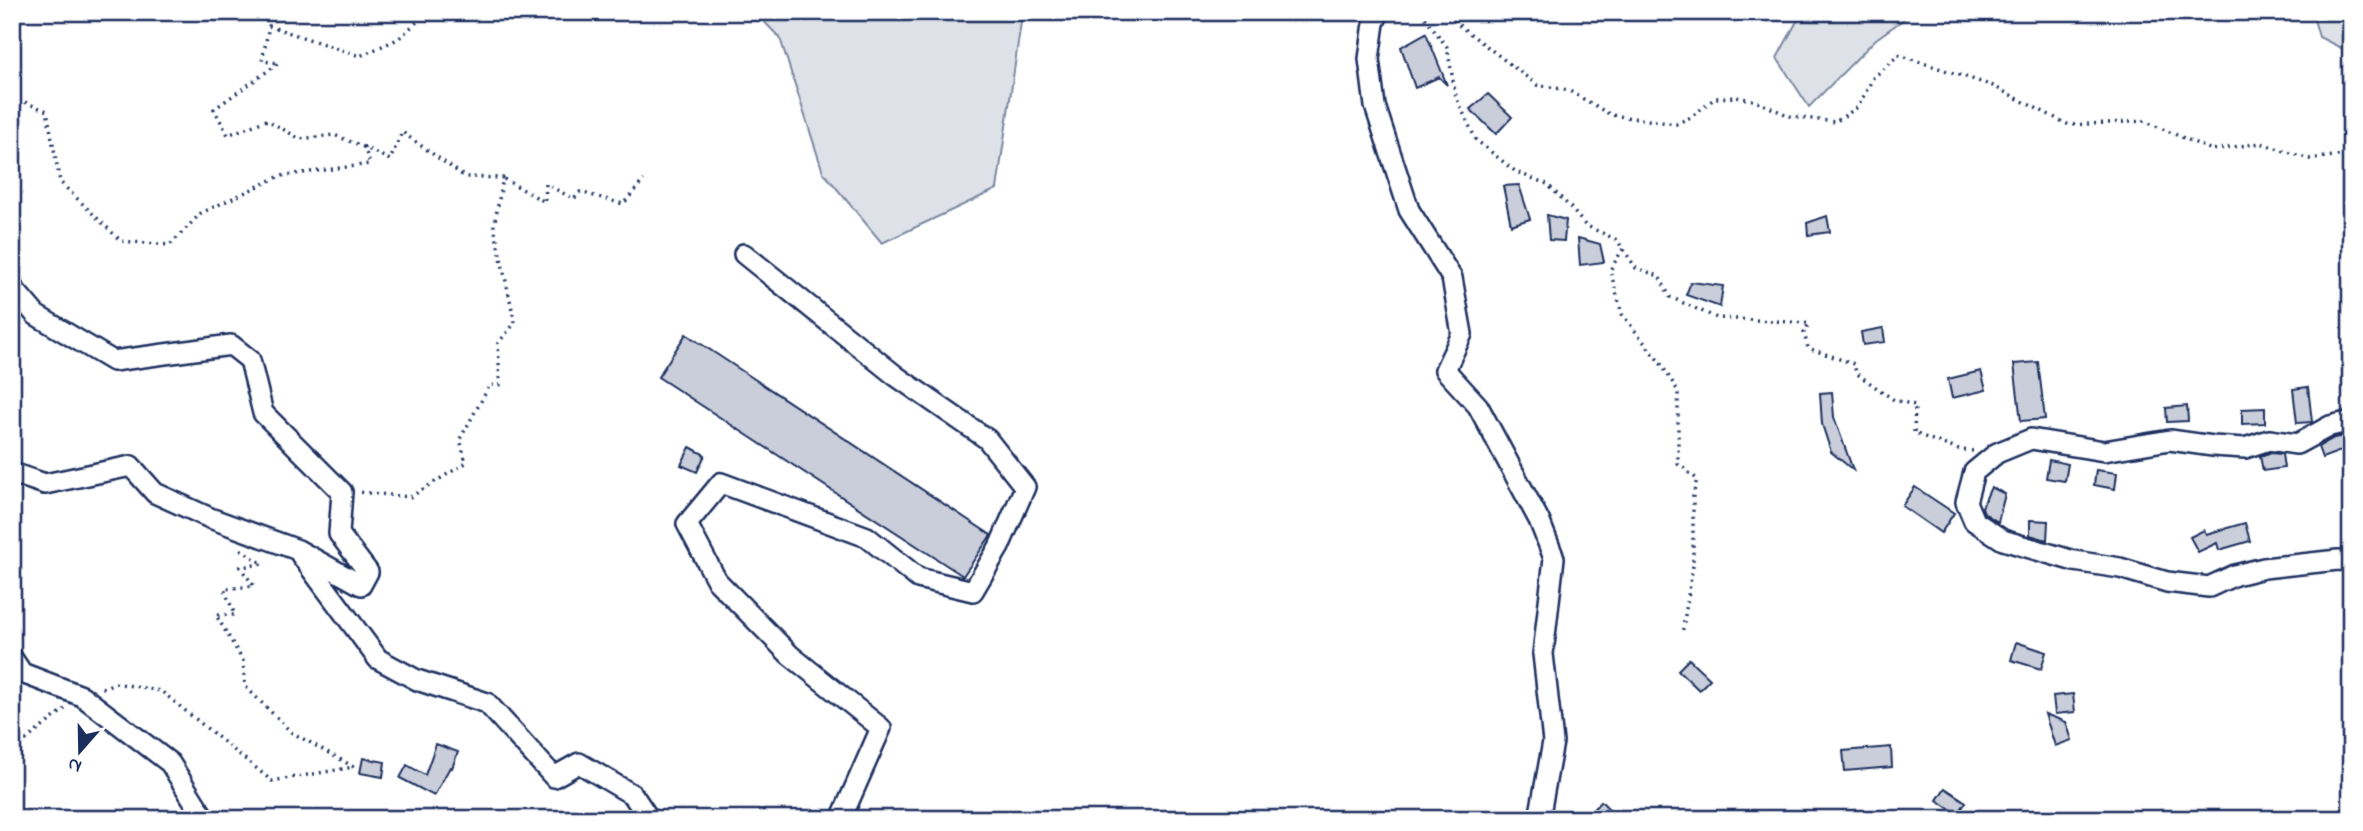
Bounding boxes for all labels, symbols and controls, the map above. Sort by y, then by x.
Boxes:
north arrow [46,716,116,786]
text: N [64,750,86,780]

